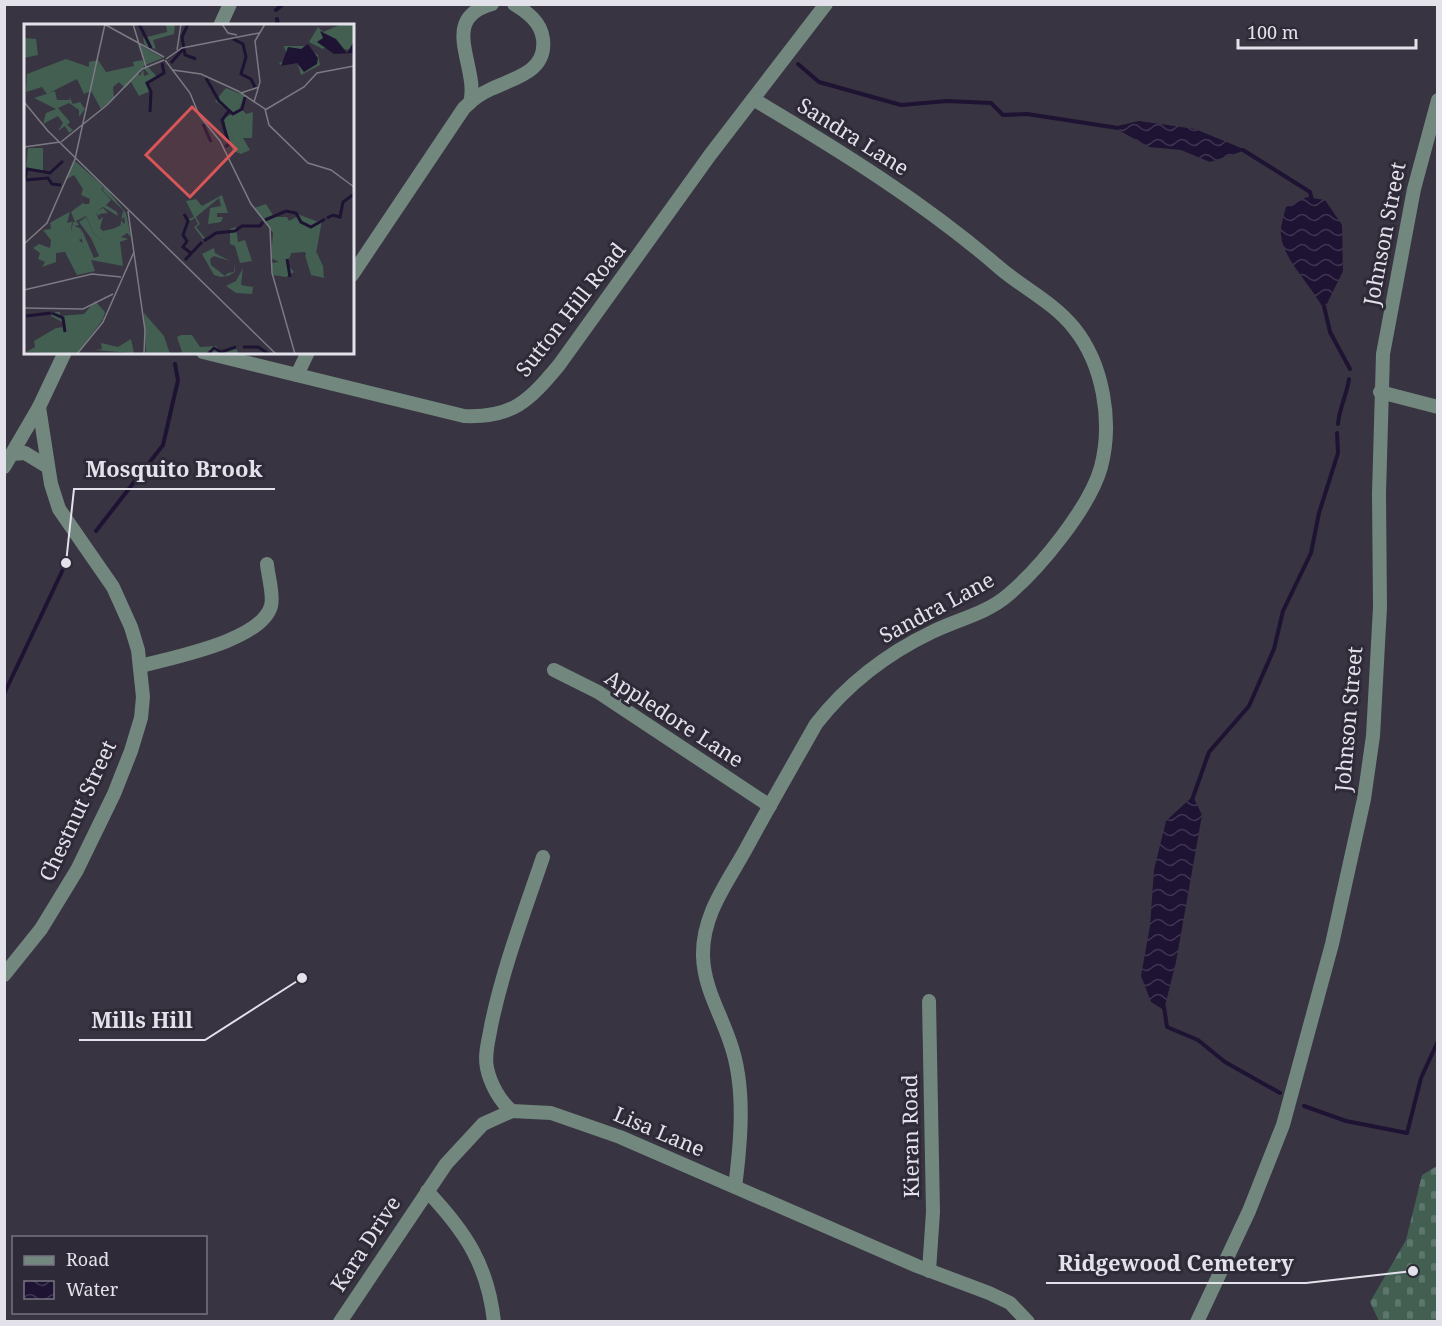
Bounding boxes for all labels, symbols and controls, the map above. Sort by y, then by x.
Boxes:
scale bar [1238,12,1416,50]
text: 100 m [1247,20,1299,44]
inset map [24,24,354,354]
street label: Sandra Lane [793,91,914,181]
street label: Johnson Street [1356,160,1412,309]
street label: Sutton Hill Road [509,236,632,382]
callout: Mosquito Brook [74,449,275,489]
text: Mosquito Brook [85,453,263,483]
street label: Sandra Lane [874,565,999,649]
street label: Johnson Street [1328,645,1368,794]
street label: Appledore Lane [600,663,749,773]
street label: Chestnut Street [32,735,122,886]
callout: Mills Hill [79,1000,205,1040]
text: Mills Hill [91,1004,193,1034]
street label: Kieran Road [895,1074,925,1198]
street label: Lisa Lane [610,1099,709,1163]
street label: Kara Drive [324,1190,406,1297]
legend [12,1236,207,1314]
callout: Ridgewood Cemetery [1046,1243,1306,1283]
text: Road [66,1247,109,1271]
text: Ridgewood Cemetery [1058,1247,1294,1277]
text: Water [66,1277,119,1301]

